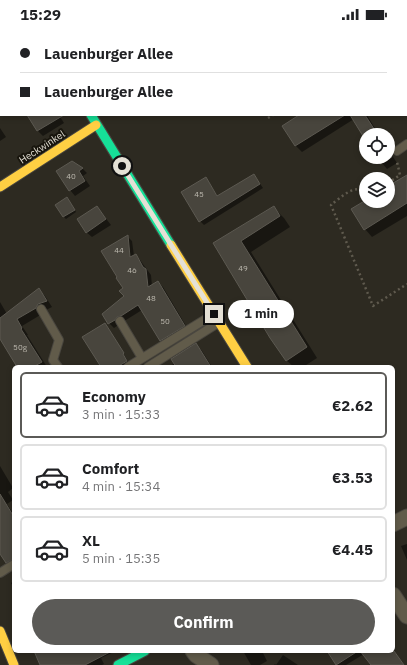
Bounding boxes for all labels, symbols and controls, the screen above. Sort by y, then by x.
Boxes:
text: 15:29 [20,5,61,24]
text: Lauenburger Allee [44,44,173,63]
text: Lauenburger Allee [44,82,173,101]
street label: Heckwinkel [17,127,68,167]
map controls [359,128,395,208]
button: locate [359,128,395,164]
route start [113,157,131,175]
house number: 40 [66,171,76,181]
button: layers [359,172,395,208]
house number: 45 [194,189,204,199]
house number: 44 [114,245,124,255]
house number: 49 [238,263,248,273]
house number: 46 [127,265,137,275]
house number: 48 [146,293,156,303]
callout: 1 min [228,300,294,328]
route end [205,305,223,323]
text: 1 min [244,305,278,322]
house number: 50 [160,316,170,326]
house number: 50g [13,342,28,352]
icon: car [34,387,70,423]
text: Economy [82,387,146,406]
text: €2.62 [332,396,373,415]
text: 3 min · 15:33 [82,406,160,423]
icon: car [34,459,70,495]
text: Comfort [82,459,139,478]
text: €3.53 [332,468,373,487]
text: 4 min · 15:34 [82,478,160,495]
icon: car [34,531,70,567]
text: XL [82,531,100,550]
text: €4.45 [332,540,373,559]
text: 5 min · 15:35 [82,550,160,567]
button: Confirm [32,599,375,645]

